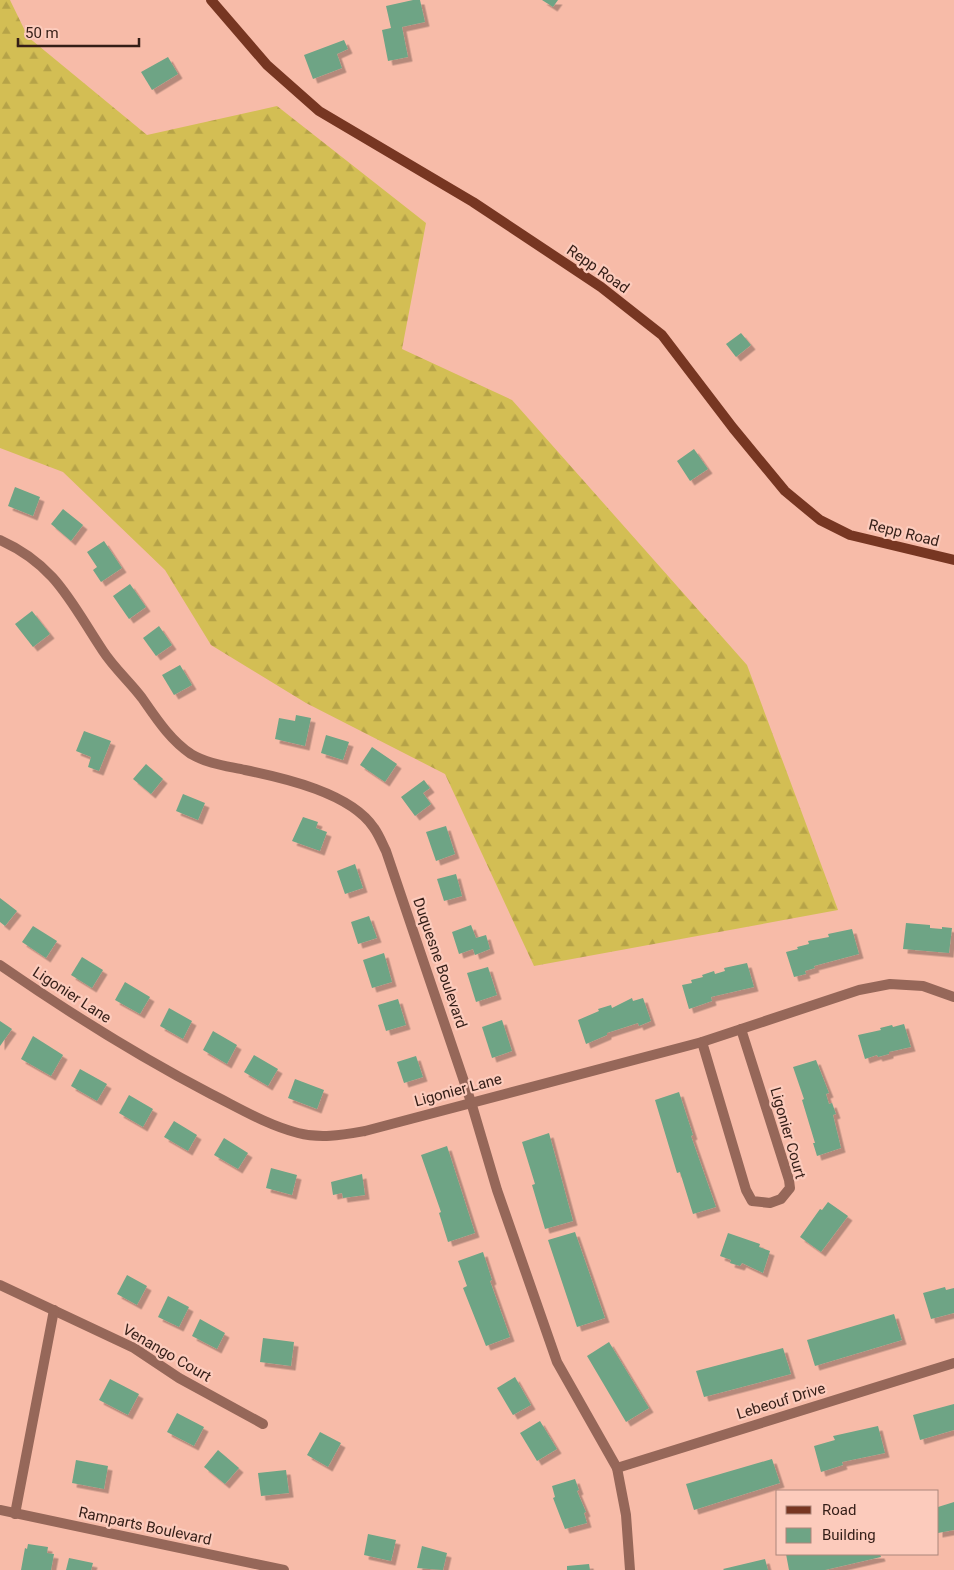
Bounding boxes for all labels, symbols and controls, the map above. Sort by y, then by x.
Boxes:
scale bar [18,15,139,47]
text: 50 m [25,24,59,42]
street label: Repp Road [563,241,633,297]
street label: Repp Road [867,516,941,550]
street label: Duquesne Boulevard [409,895,471,1031]
street label: Ligonier Lane [29,963,115,1027]
street label: Ligonier Lane [412,1070,504,1110]
street label: Ligonier Court [766,1085,810,1181]
street label: Venango Court [119,1320,215,1386]
street label: Lebeouf Drive [734,1379,828,1423]
legend [776,1490,939,1555]
text: Road [822,1501,856,1519]
street label: Ramparts Boulevard [77,1503,213,1549]
text: Building [822,1526,876,1544]

